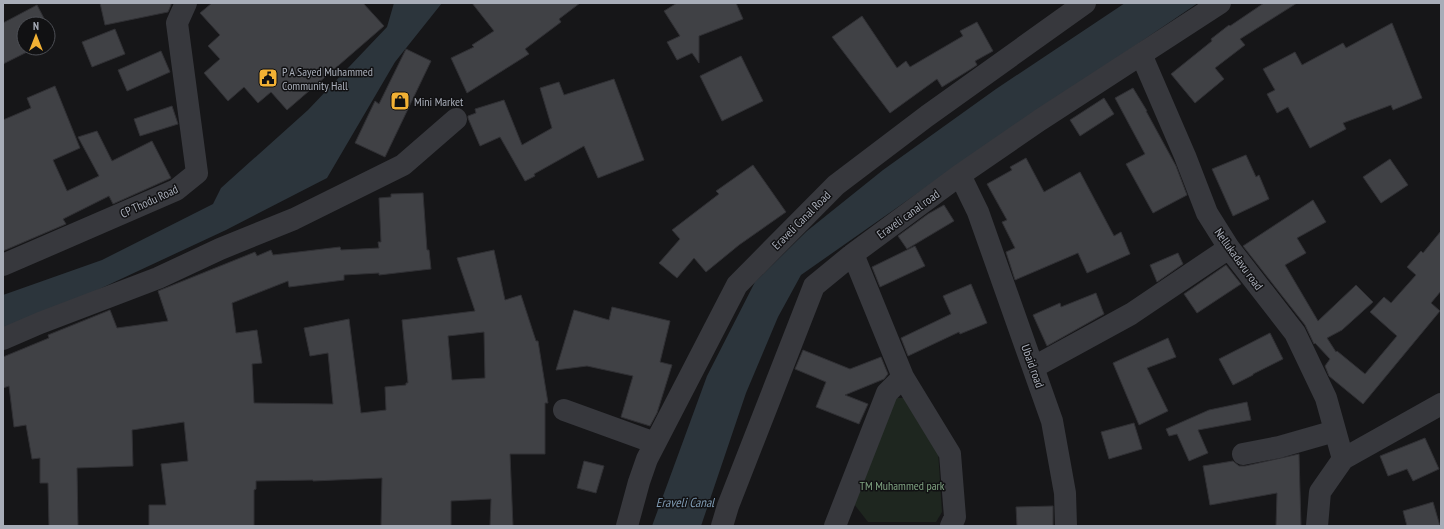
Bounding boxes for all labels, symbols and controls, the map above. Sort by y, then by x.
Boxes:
north arrow [16,16,56,56]
text: N [33,19,39,33]
place label: P A Sayed Muhammed Community Hall [282,64,373,93]
public building icon: P A Sayed Muhammed Community Hall [257,67,279,89]
shop icon: Mini Market [389,90,411,112]
place label: Mini Market [414,94,464,109]
street label: CP Thodu Road [118,181,180,221]
street label: Eraveli canal road [874,186,942,242]
street label: Eraveli Canal Road [769,188,833,252]
street label: Nellukadavu road [1212,225,1266,293]
street label: Ubaid road [1018,342,1048,390]
park label: TM Muhammed park [860,478,945,493]
water label: Eraveli Canal [656,494,716,511]

